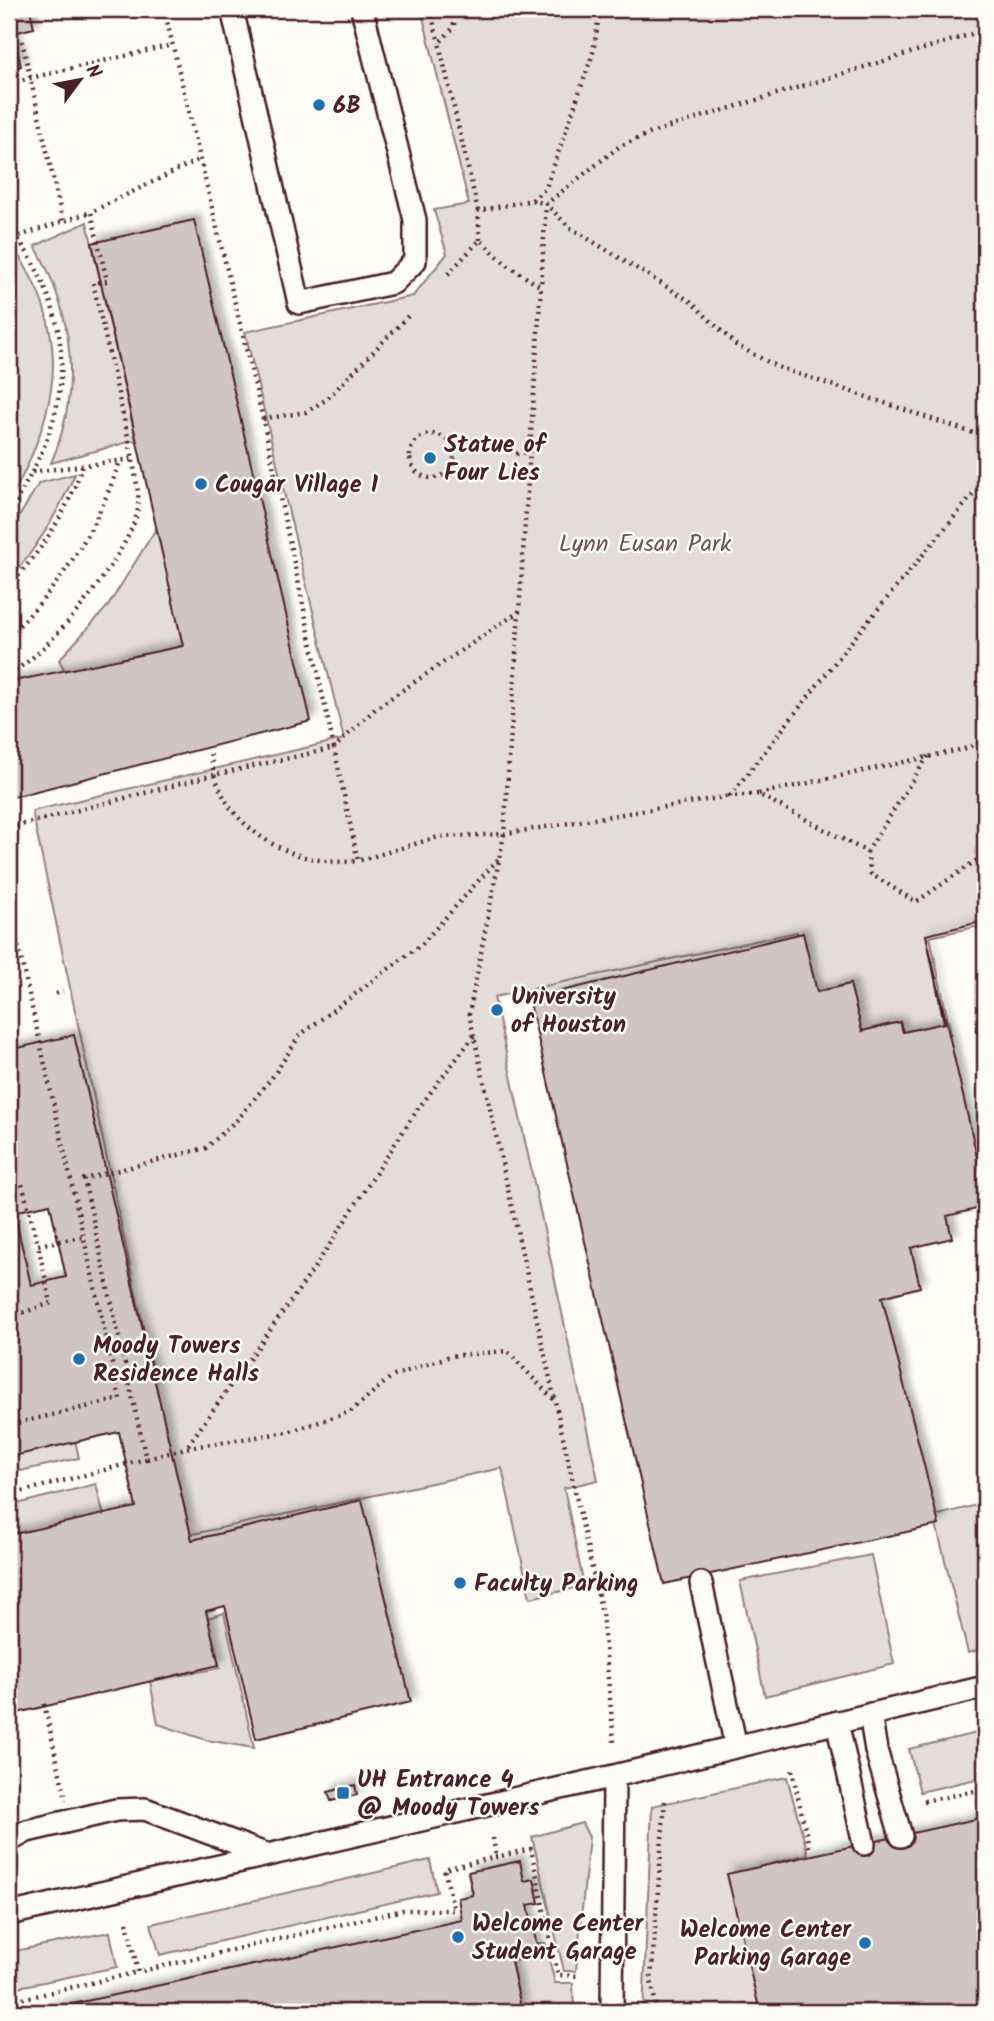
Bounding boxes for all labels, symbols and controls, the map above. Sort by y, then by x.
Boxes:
north arrow [46,46,116,116]
text: N [77,59,109,85]
place label: 6B [333,87,361,126]
marker: 6B [311,97,327,113]
place label: Statue of Four Lies [444,426,548,493]
marker: Statue of Four Lies [422,450,438,466]
place label: Cougar Village 1 [215,466,379,505]
marker: Cougar Village 1 [193,476,209,492]
park label: Lynn Eusan Park [559,525,732,564]
place label: University of Houston [511,978,626,1045]
marker: University of Houston [489,1002,505,1018]
place label: Moody Towers Residence Halls [93,1327,259,1394]
marker: Moody Towers Residence Halls [71,1351,87,1367]
place label: Faculty Parking [474,1565,639,1604]
marker: Faculty Parking [452,1575,468,1591]
place label: UH Entrance 4 @ Moody Towers [357,1761,539,1828]
marker: UH Entrance 4 @ Moody Towers [335,1785,351,1801]
place label: Welcome Center Student Garage [472,1905,645,1972]
place label: Welcome Center Parking Garage [680,1911,852,1978]
marker: Welcome Center Student Garage [450,1929,466,1945]
marker: Welcome Center Parking Garage [857,1935,873,1951]

